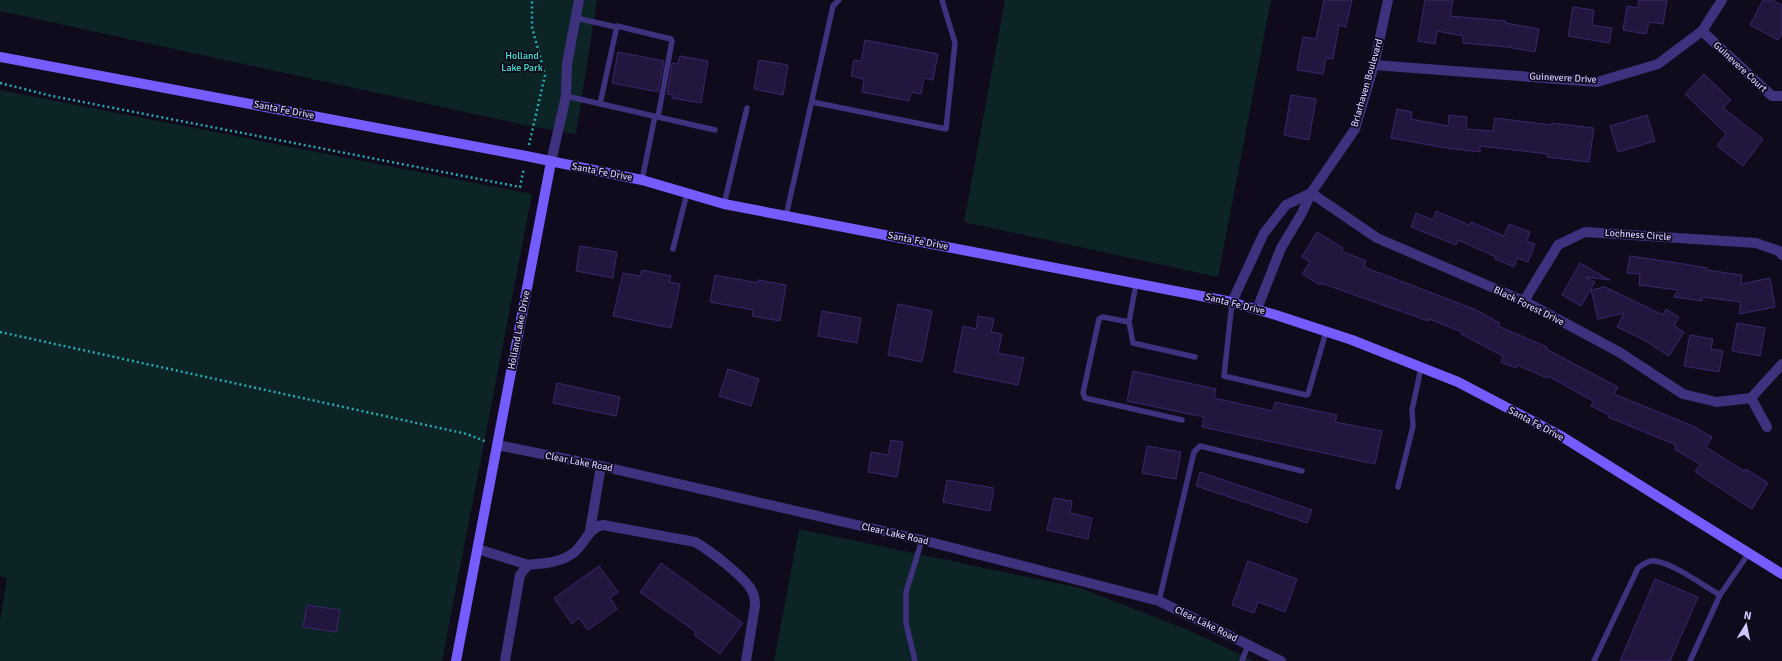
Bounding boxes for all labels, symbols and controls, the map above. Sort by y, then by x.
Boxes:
street label: Briarhaven Boulevard [1349,37,1385,129]
street label: Guinevere Court [1711,39,1770,95]
park label: Holland Lake Park [501,50,543,74]
street label: Guinevere Drive [1529,70,1597,86]
street label: Santa Fe Drive [253,98,315,122]
street label: Santa Fe Drive [571,160,633,184]
street label: Lochness Circle [1604,227,1672,243]
street label: Santa Fe Drive [887,229,949,253]
street label: Black Forest Drive [1492,284,1566,328]
street label: Holland Lake Drive [505,289,533,371]
street label: Santa Fe Drive [1204,291,1266,317]
street label: Santa Fe Drive [1506,404,1566,444]
street label: Clear Lake Road [544,450,614,474]
street label: Clear Lake Road [860,520,930,548]
street label: Clear Lake Road [1173,604,1239,644]
north arrow [1726,605,1766,645]
text: N [1743,609,1753,623]

